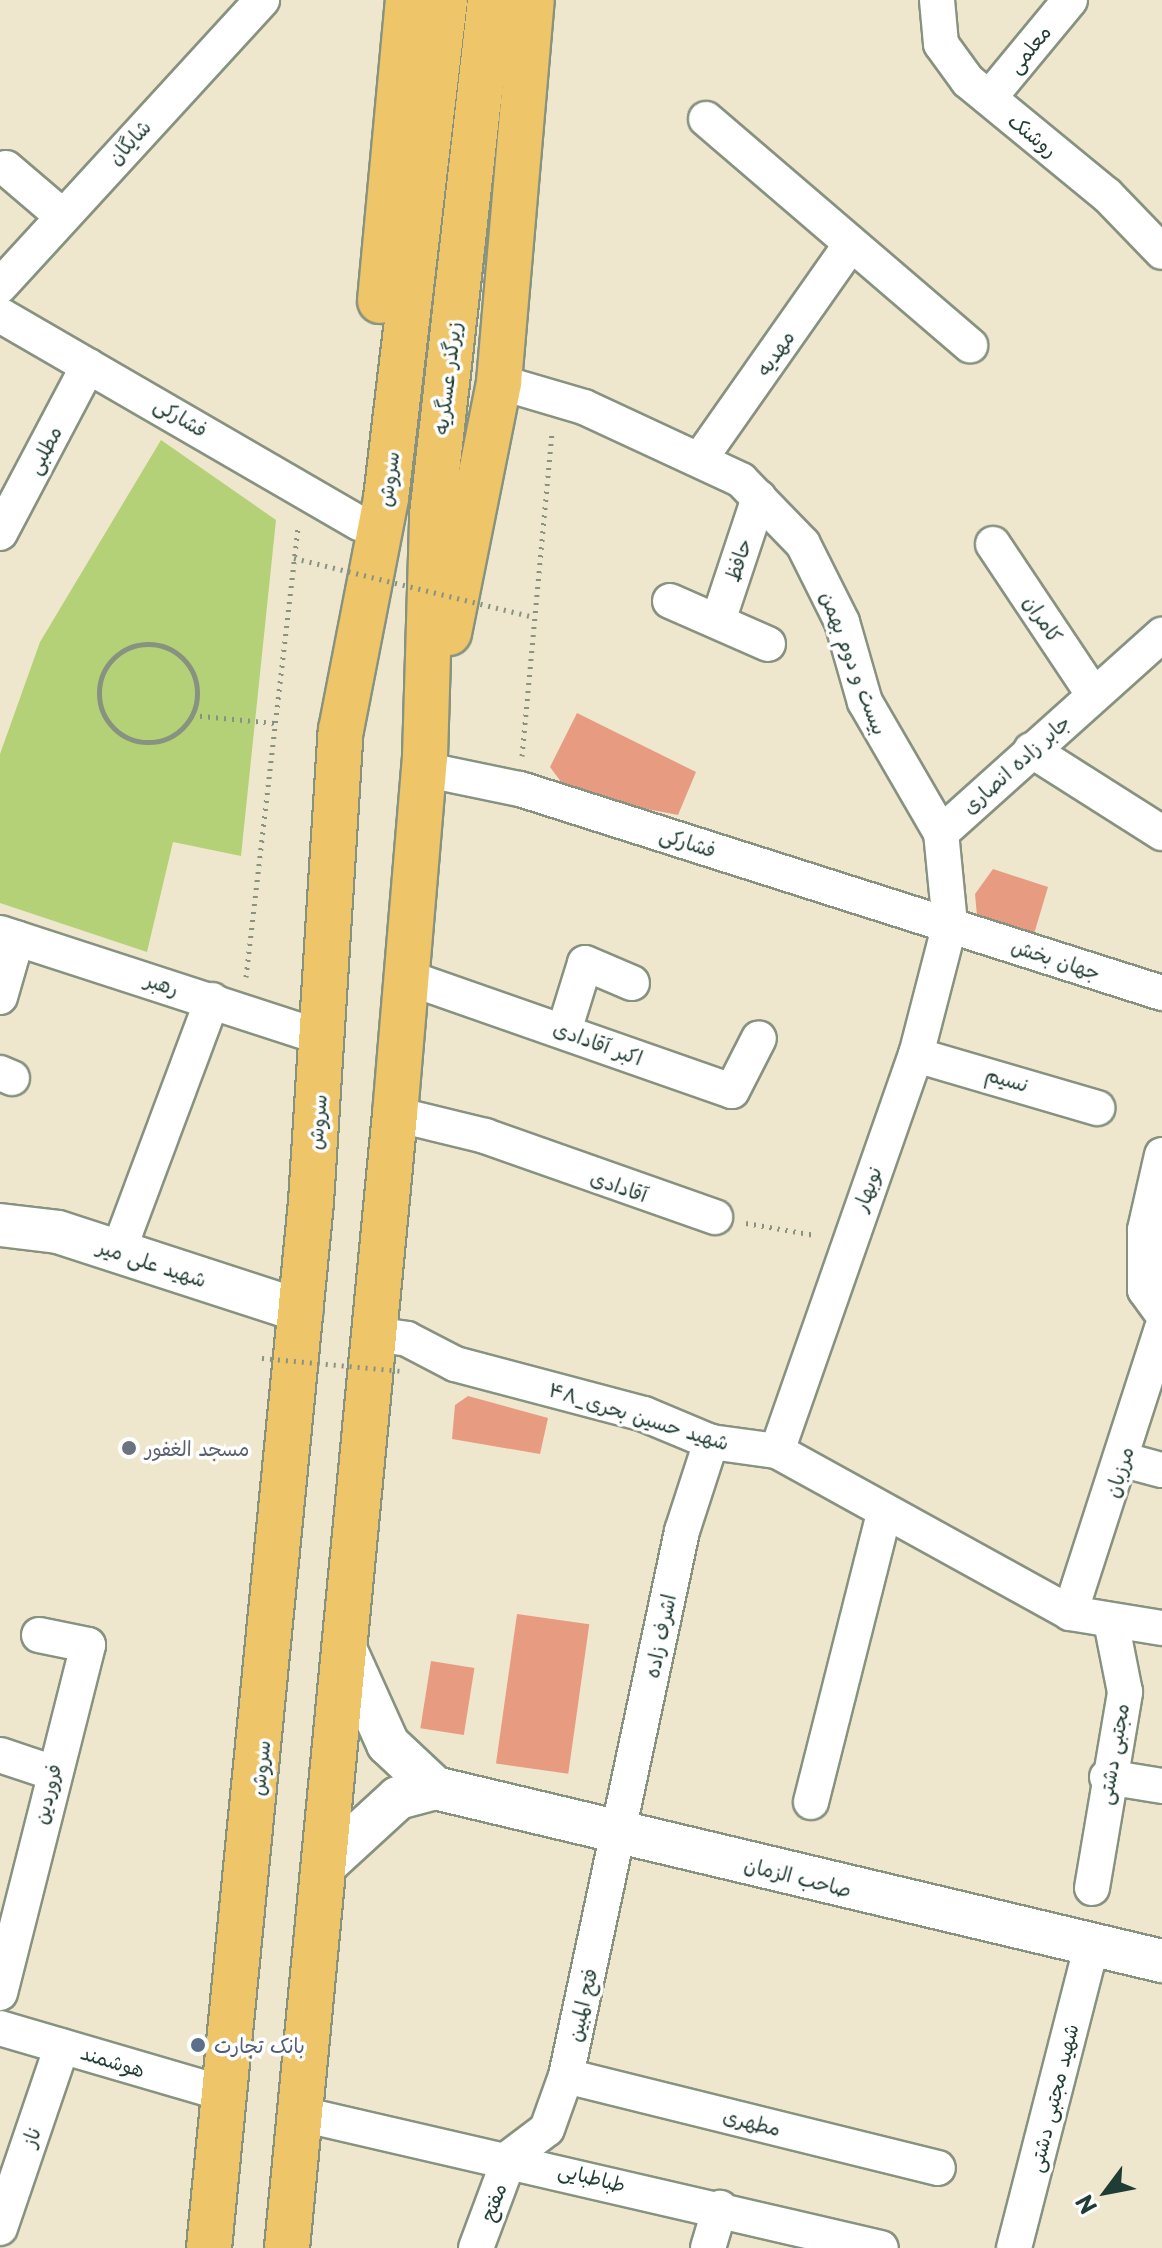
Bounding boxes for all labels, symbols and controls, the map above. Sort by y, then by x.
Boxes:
street label: معلمی [1002,20,1056,78]
street label: روشنک [1004,108,1062,162]
street label: شایگان [102,115,156,169]
street label: زیرگذر عسگریه [428,320,466,436]
street label: مهدیه [751,326,799,380]
street label: فشارکی [150,392,212,442]
street label: مطلبی [21,422,67,478]
street label: سروش [372,450,404,508]
street label: حافظ [720,535,756,585]
street label: بیست و دوم بهمن [816,588,892,738]
street label: کامران [1019,591,1067,647]
street label: جابر زاده انصاری [957,709,1075,819]
street label: فشارکی [657,822,719,862]
street label: جهان بخش [1009,933,1103,985]
street label: رهبر [142,967,182,1001]
street label: اکبر آقادادی [550,1016,646,1070]
street label: نسیم [983,1061,1031,1097]
street label: سروش [303,1093,331,1151]
street label: نوبهار [848,1163,886,1215]
street label: آقادادی [587,1165,651,1207]
street label: شهید علی میر [94,1234,210,1292]
street label: ۴۸_شهید حسین بحری [546,1377,732,1455]
place label: مسجد الغفور [145,1436,249,1460]
marker: مسجد الغفور [120,1439,138,1457]
street label: مرزبان [1100,1443,1138,1501]
street label: اشرف زاده [639,1592,681,1680]
street label: مجتبی دشتی [1092,1702,1134,1806]
street label: سروش [245,1739,275,1797]
street label: فروردین [28,1761,66,1827]
street label: صاحب الزمان [742,1852,854,1902]
street label: فتح المبین [562,1966,602,2044]
street label: شهید مجتبی دشتی [1023,2021,1083,2175]
place label: بانک تجارت [214,2033,305,2057]
marker: بانک تجارت [189,2036,207,2054]
street label: هوشمند [78,2040,148,2082]
street label: مطهری [721,2103,783,2141]
street label: ناز [17,2124,45,2150]
north arrow [1066,2152,1146,2232]
street label: طباطبایی [556,2157,628,2197]
street label: مفتح [475,2180,511,2224]
text: N [1067,2189,1104,2221]

